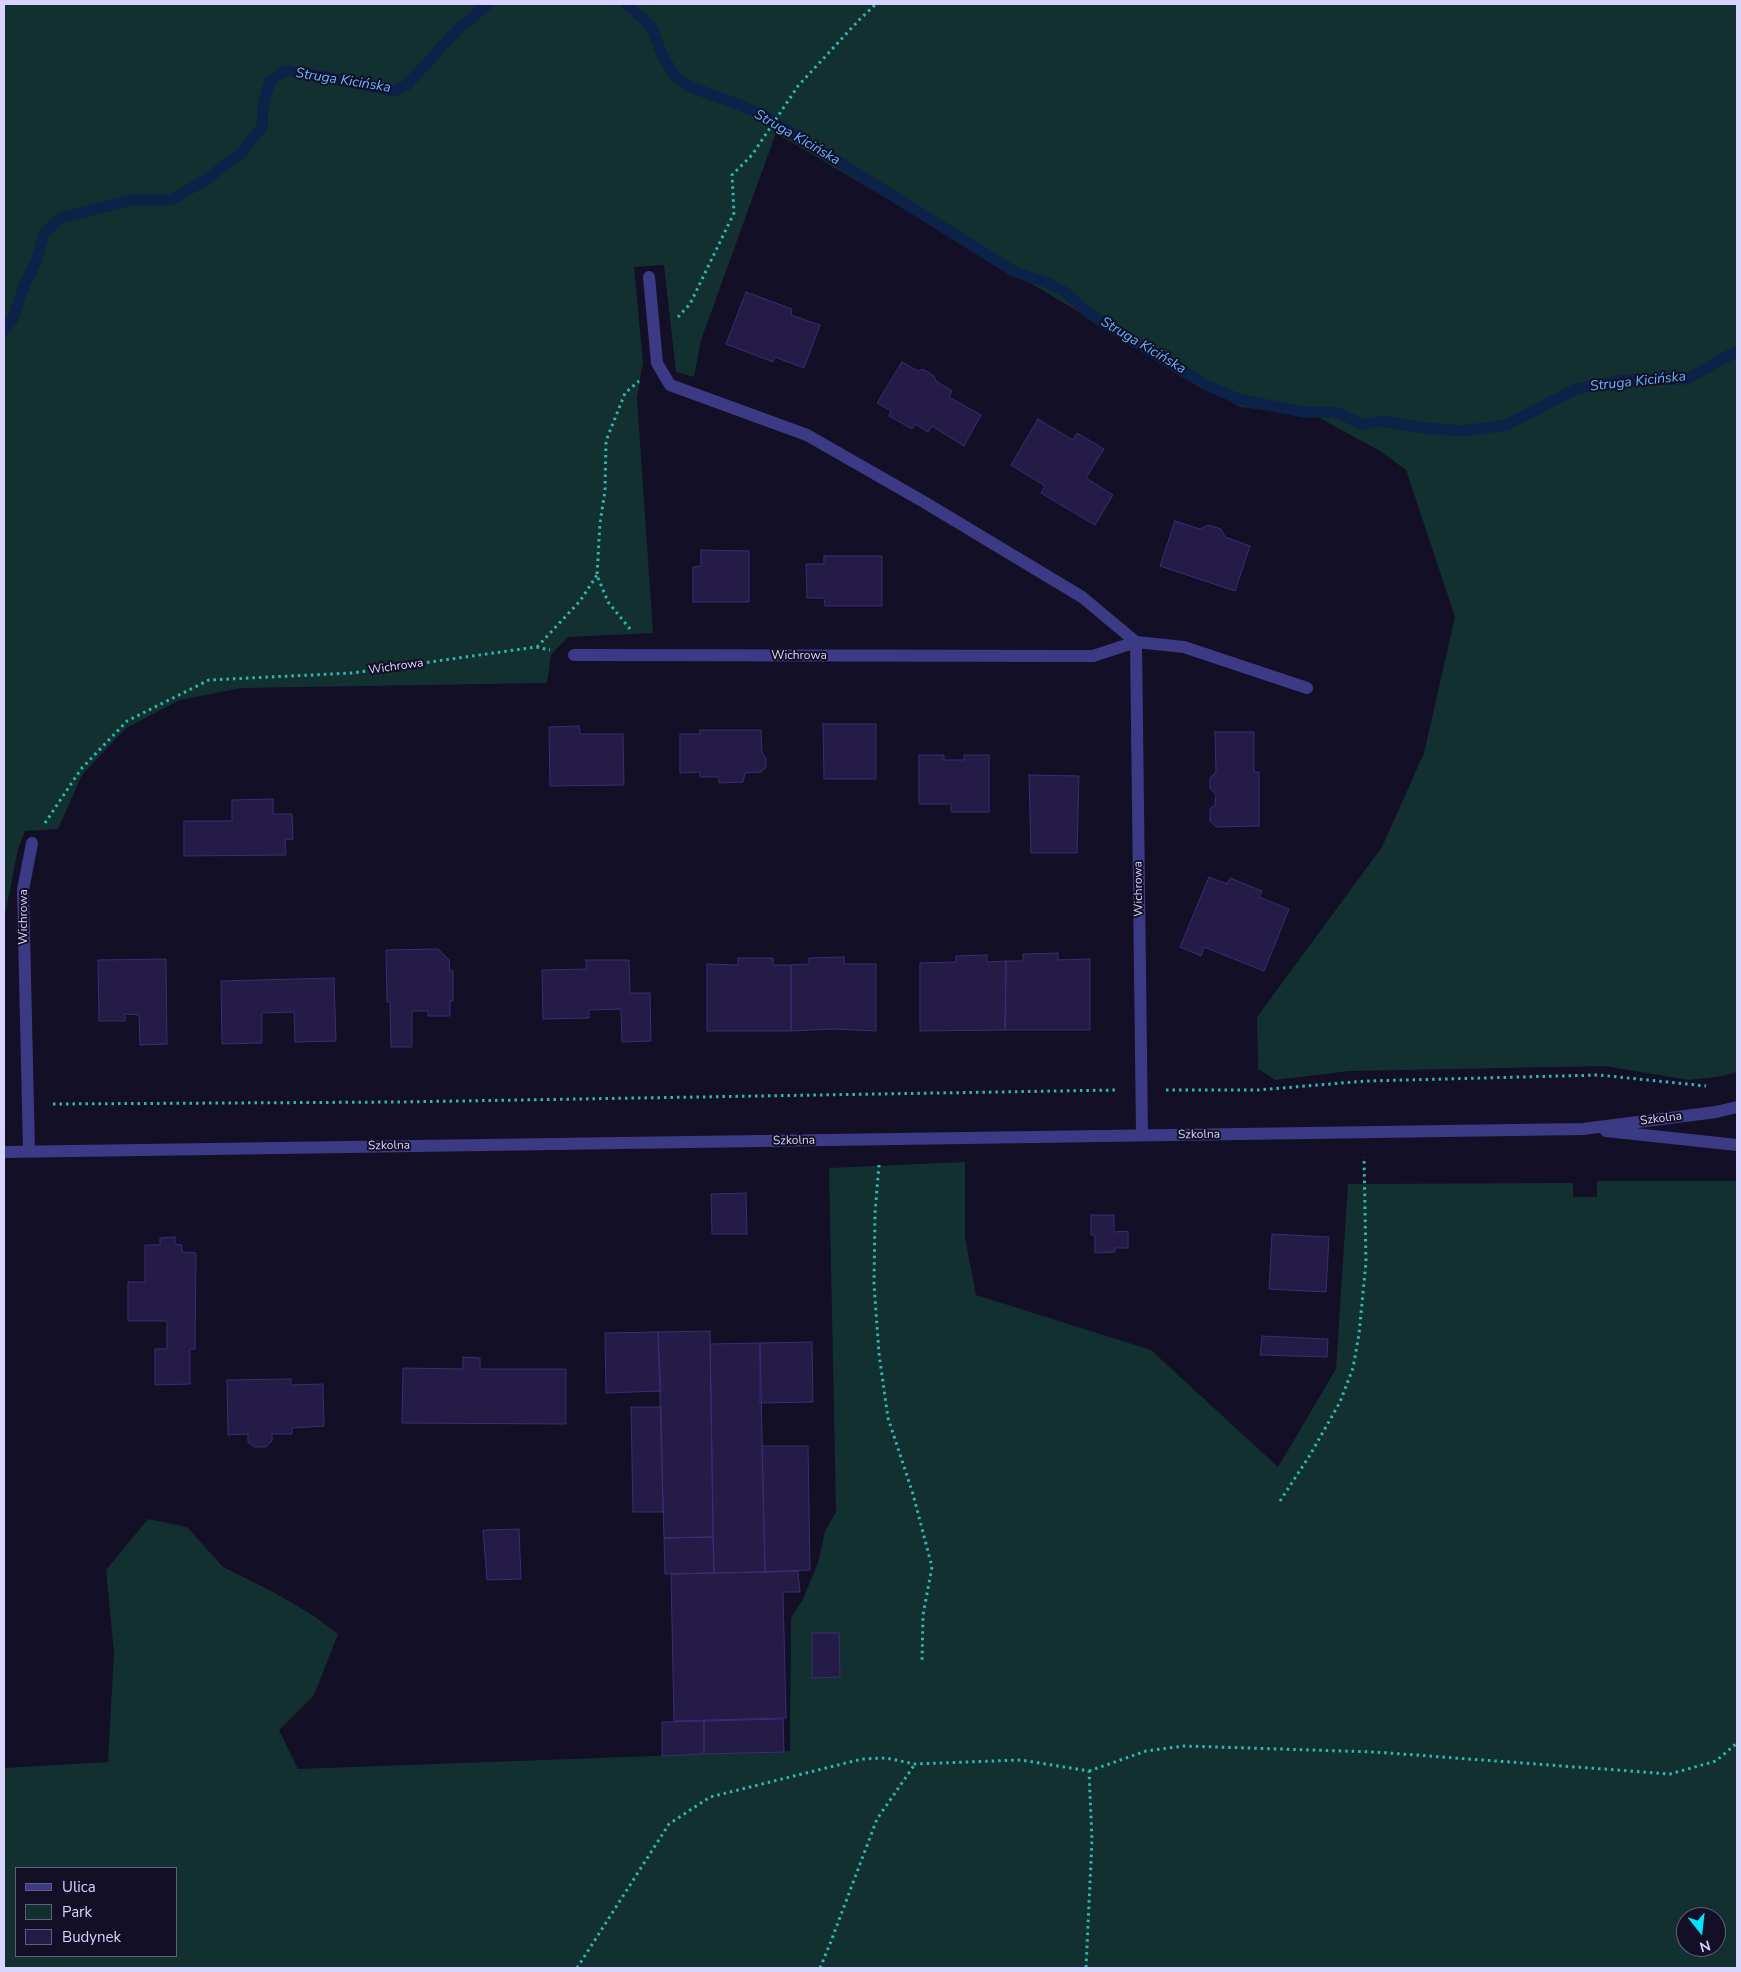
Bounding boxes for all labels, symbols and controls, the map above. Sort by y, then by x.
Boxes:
water label: Struga Kicińska [294,65,392,97]
water label: Struga Kicińska [751,107,843,169]
water label: Struga Kicińska [1097,314,1189,378]
water label: Struga Kicińska [1589,369,1687,395]
street label: Wichrowa [771,649,827,663]
street label: Wichrowa [368,656,424,678]
street label: Wichrowa [1131,861,1147,917]
street label: Wichrowa [17,889,31,945]
street label: Szkolna [1639,1109,1683,1129]
street label: Szkolna [1178,1127,1220,1143]
street label: Szkolna [773,1133,815,1149]
street label: Szkolna [368,1138,410,1154]
legend [15,1867,178,1957]
text: Ulica [62,1877,96,1897]
text: Park [62,1902,92,1922]
north arrow [1676,1907,1726,1957]
text: Budynek [62,1927,121,1947]
text: N [1697,1935,1713,1957]

